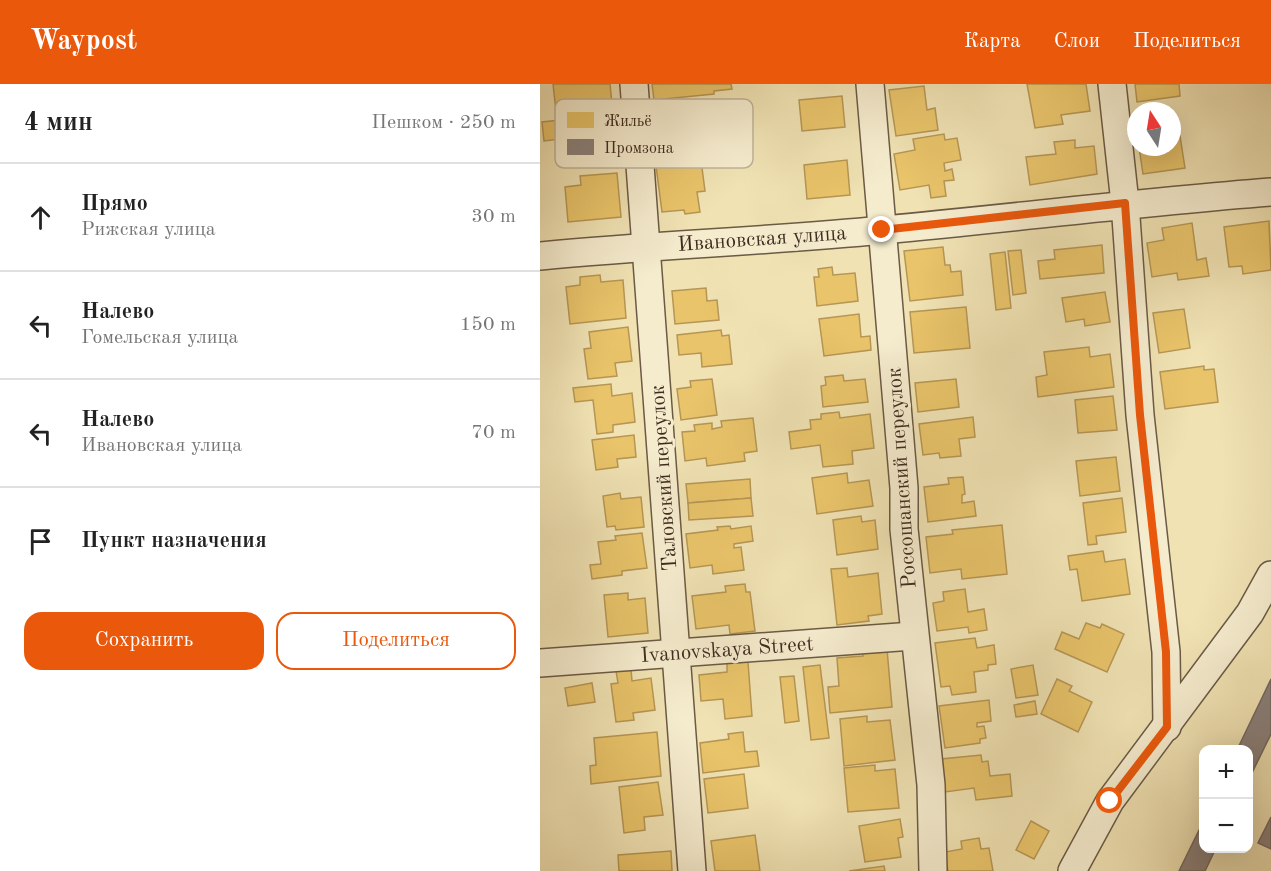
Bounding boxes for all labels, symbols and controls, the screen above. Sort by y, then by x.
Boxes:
text: Waypost [30,28,137,56]
text: Карта [964,31,1021,52]
text: Слои [1054,31,1100,52]
text: Поделиться [1133,31,1241,52]
legend [555,99,753,168]
north arrow [1127,102,1181,156]
text: 4 мин [24,110,93,136]
text: Пешком · 250 m [371,113,516,133]
text: Жильё [604,114,652,130]
text: Промзона [604,141,674,157]
text: Прямо [81,193,148,215]
icon: ahead [24,201,57,234]
text: 30 m [471,207,516,227]
route end [868,216,894,242]
text: Рижская улица [81,220,216,240]
street label: Ивановская улица [677,223,847,256]
text: Налево [81,301,154,323]
icon: left [24,309,57,342]
text: 150 m [460,315,516,335]
text: Гомельская улица [81,328,238,348]
street label: Россошанский переулок [884,366,921,589]
street label: Таловский переулок [647,384,681,572]
text: Налево [81,409,154,431]
icon: left [24,417,57,450]
text: 70 m [471,423,516,443]
text: Ивановская улица [81,436,242,456]
icon: arrive [24,525,57,558]
text: Пункт назначения [81,530,267,552]
button: Сохранить [24,612,264,670]
button: Поделиться [276,612,516,670]
street label: Ivanovskaya Street [640,634,814,667]
map controls [1199,745,1253,853]
button: + [1199,745,1253,799]
route start [1096,787,1122,813]
button: − [1199,799,1253,853]

